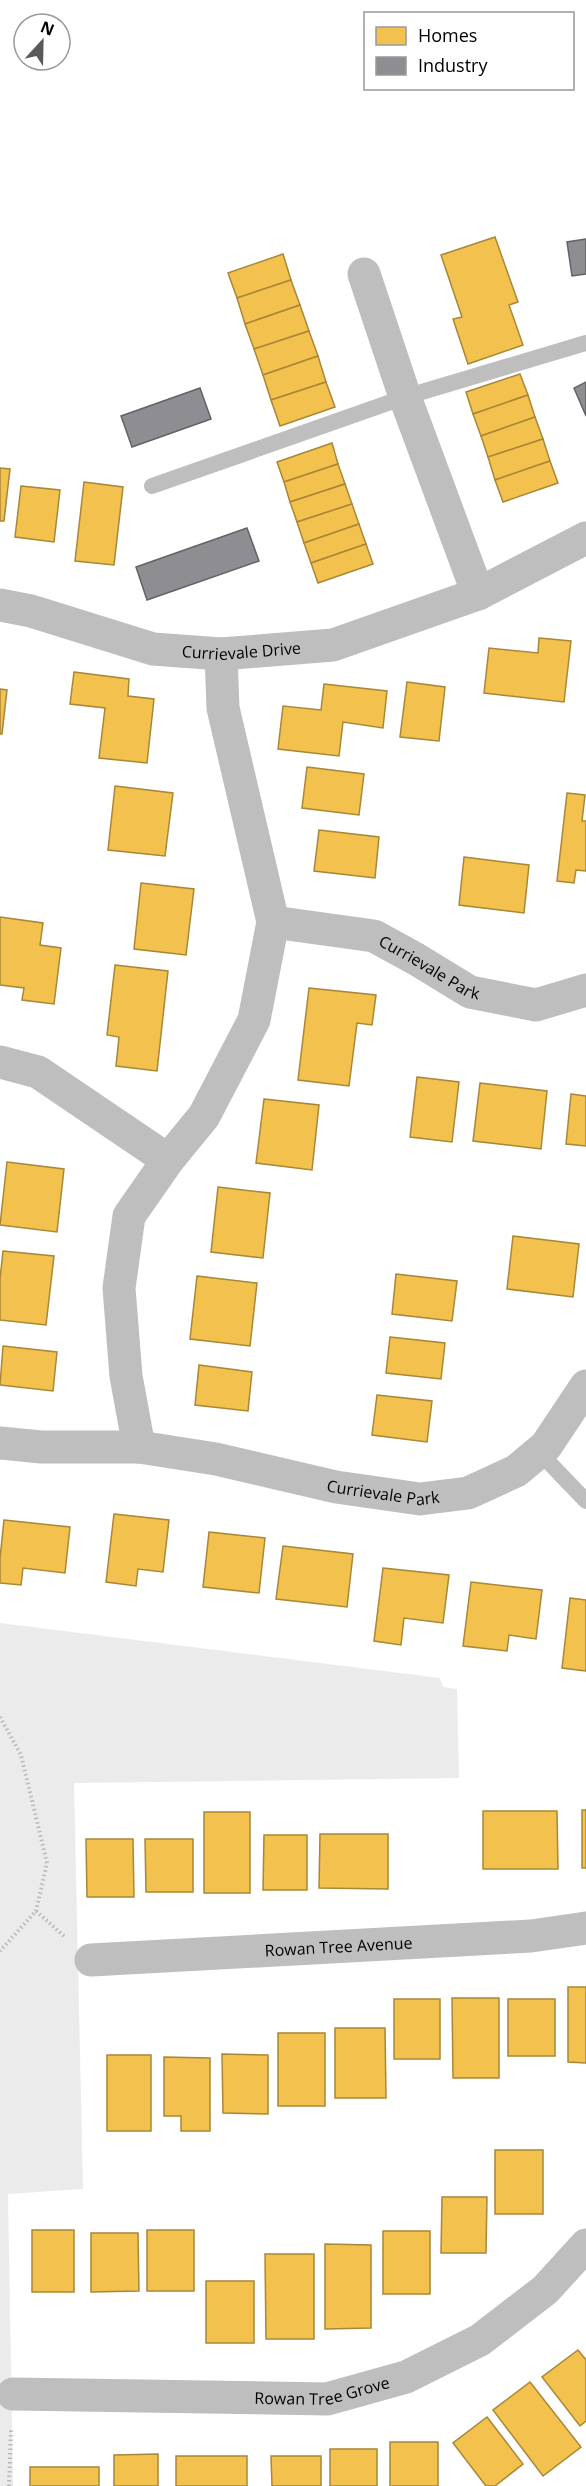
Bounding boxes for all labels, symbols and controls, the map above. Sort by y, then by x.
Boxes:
north arrow [12,12,72,72]
legend [364,12,574,90]
text: N [37,15,58,41]
text: Homes [418,23,477,47]
text: Industry [418,53,488,77]
street label: Currievale Drive [181,637,302,665]
street label: Currievale Park [375,930,482,1005]
street label: Currievale Park [325,1474,441,1510]
street label: Rowan Tree Avenue [264,1931,413,1962]
street label: Rowan Tree Grove [254,2371,392,2410]

